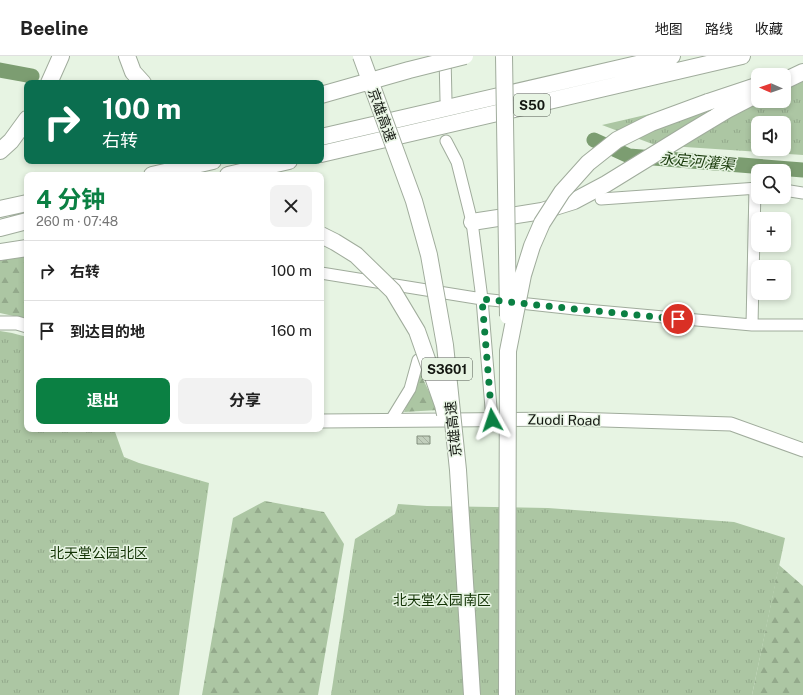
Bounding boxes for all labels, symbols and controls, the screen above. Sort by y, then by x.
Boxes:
text: Beeline [20,17,89,39]
text: 地图 [655,21,683,37]
text: 路线 [705,21,733,37]
text: 收藏 [755,21,783,37]
north arrow [751,68,791,108]
map controls [751,68,791,300]
street label: 京雄高速 [365,86,399,144]
text: 100 m [102,92,181,125]
road number: S50 [514,94,550,116]
icon: right [36,96,88,148]
button: sound [751,116,791,156]
text: 右转 [102,130,138,151]
water label: 永定河灌渠 [659,149,737,173]
button: search [751,164,791,204]
text: 4 分钟 [36,185,105,213]
button: close [270,185,312,227]
button: + [751,212,791,252]
text: 260 m · 07:48 [36,214,118,229]
icon: right [36,260,58,282]
button: − [751,260,791,300]
text: 100 m [271,262,312,279]
text: 右转 [70,263,100,280]
pin [661,302,695,336]
icon: arrive [667,308,689,330]
icon: arrive [36,320,58,342]
text: 160 m [271,322,312,339]
text: 到达目的地 [70,323,145,340]
road number: S3601 [422,358,472,380]
button: 退出 [36,378,170,424]
button: 分享 [178,378,312,424]
position arrow [471,399,513,441]
street label: 京雄高速 [442,400,464,458]
street label: Zuodi Road [527,411,601,429]
park label: 北天堂公园北区 [50,545,148,561]
park label: 北天堂公园南区 [393,592,491,608]

